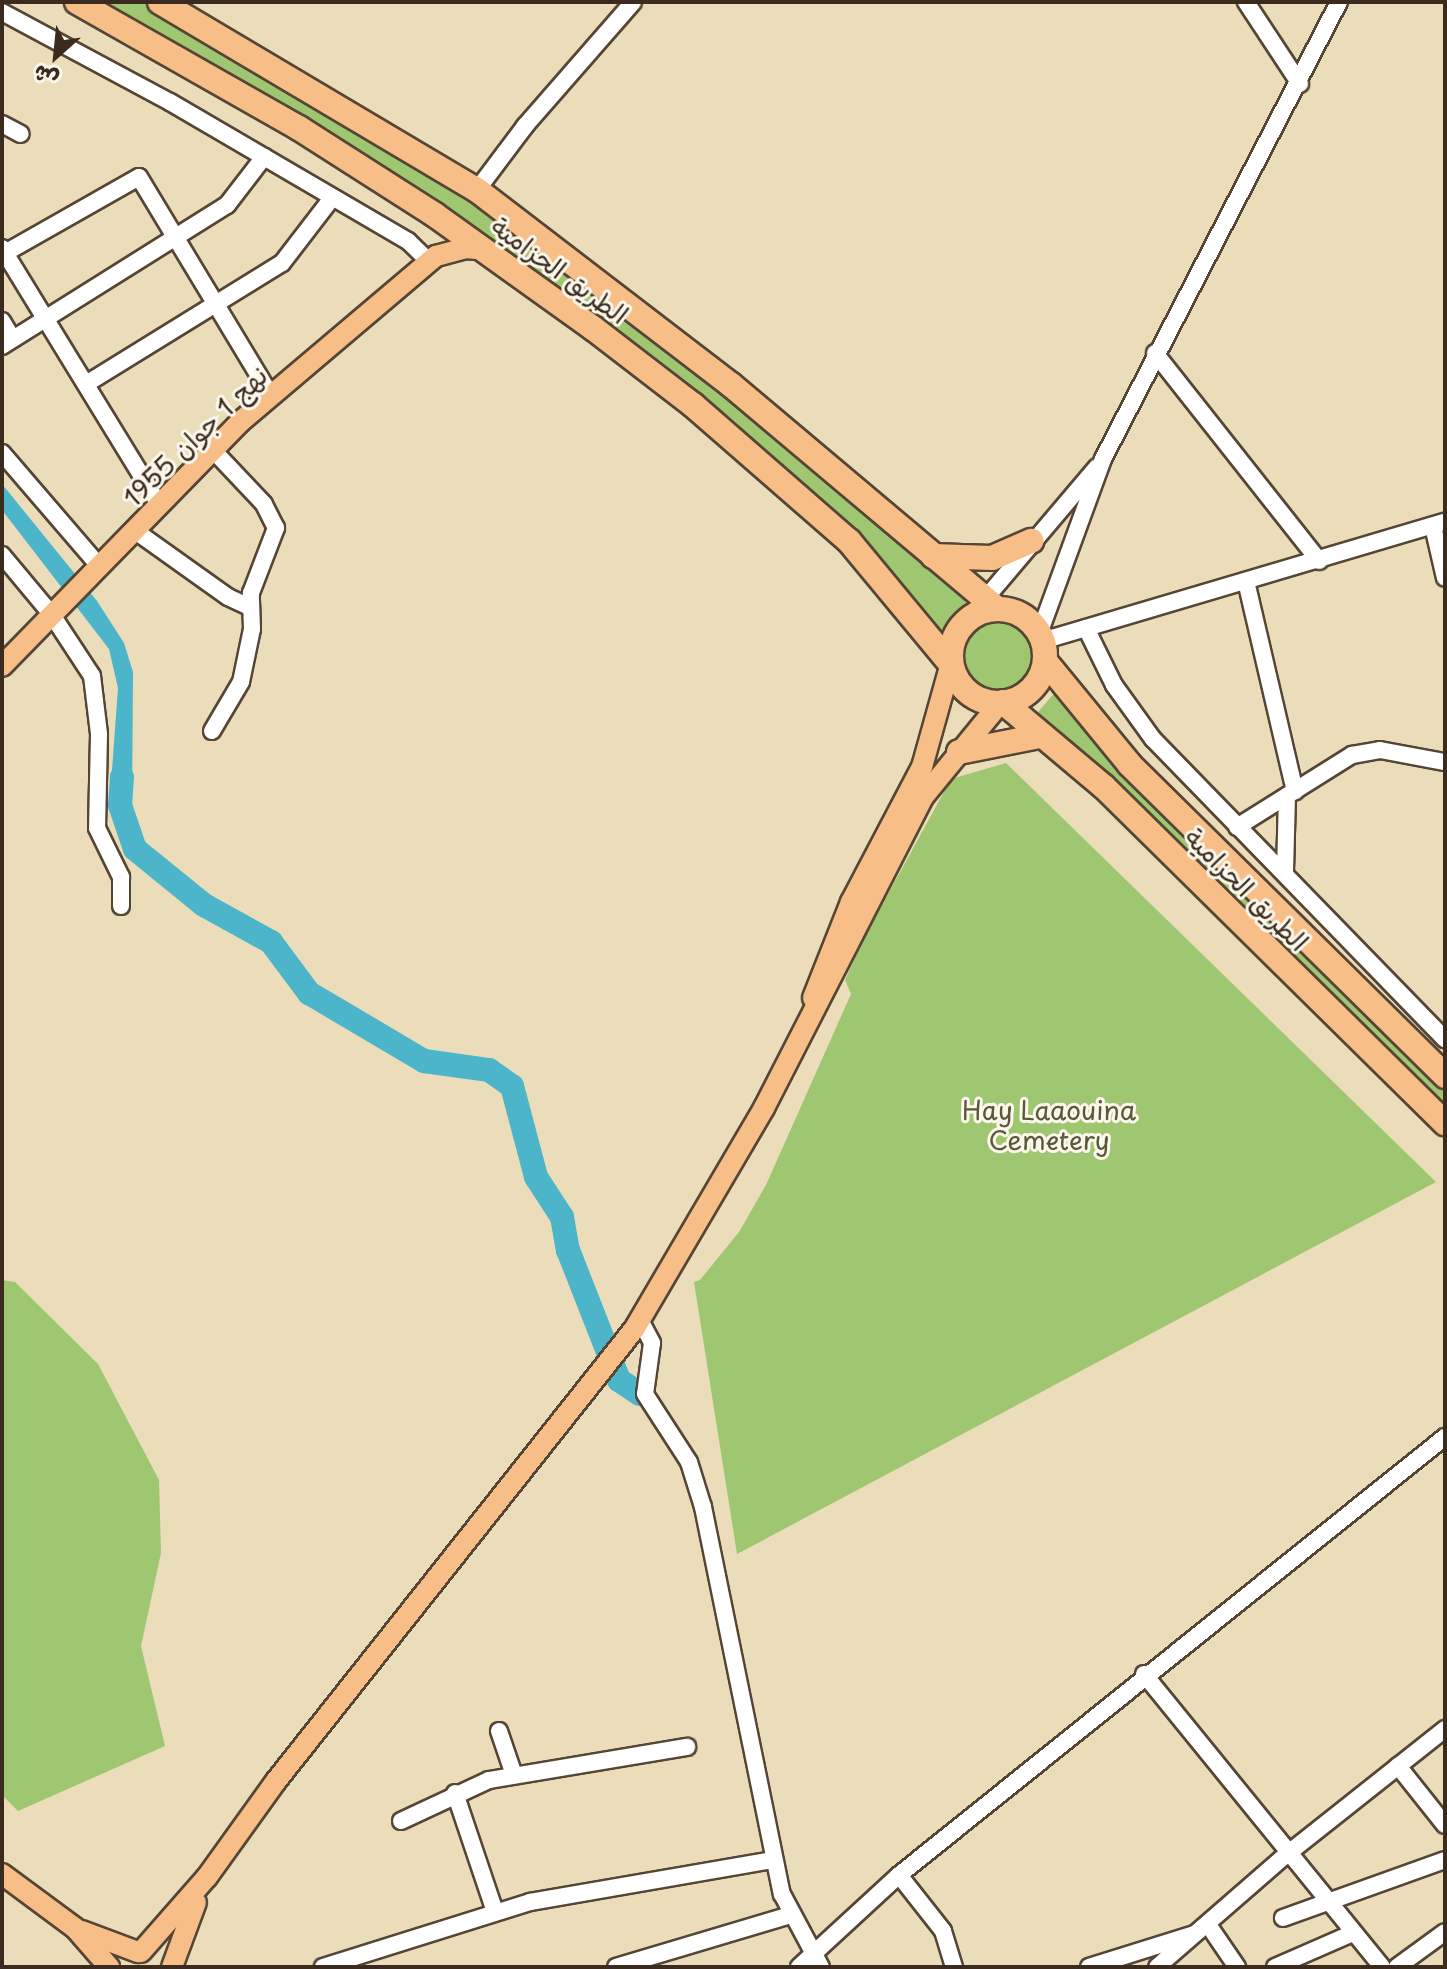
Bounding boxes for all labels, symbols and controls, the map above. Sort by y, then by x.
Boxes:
north arrow [16,16,96,96]
text: ش [27,58,63,98]
street label: الطريق الحزامية [486,210,634,330]
street label: نهج 1 جوان 1955 [116,359,274,513]
street label: الطريق الحزامية [1179,821,1315,957]
park label: Hay Laaouina Cemetery [961,1094,1137,1156]

